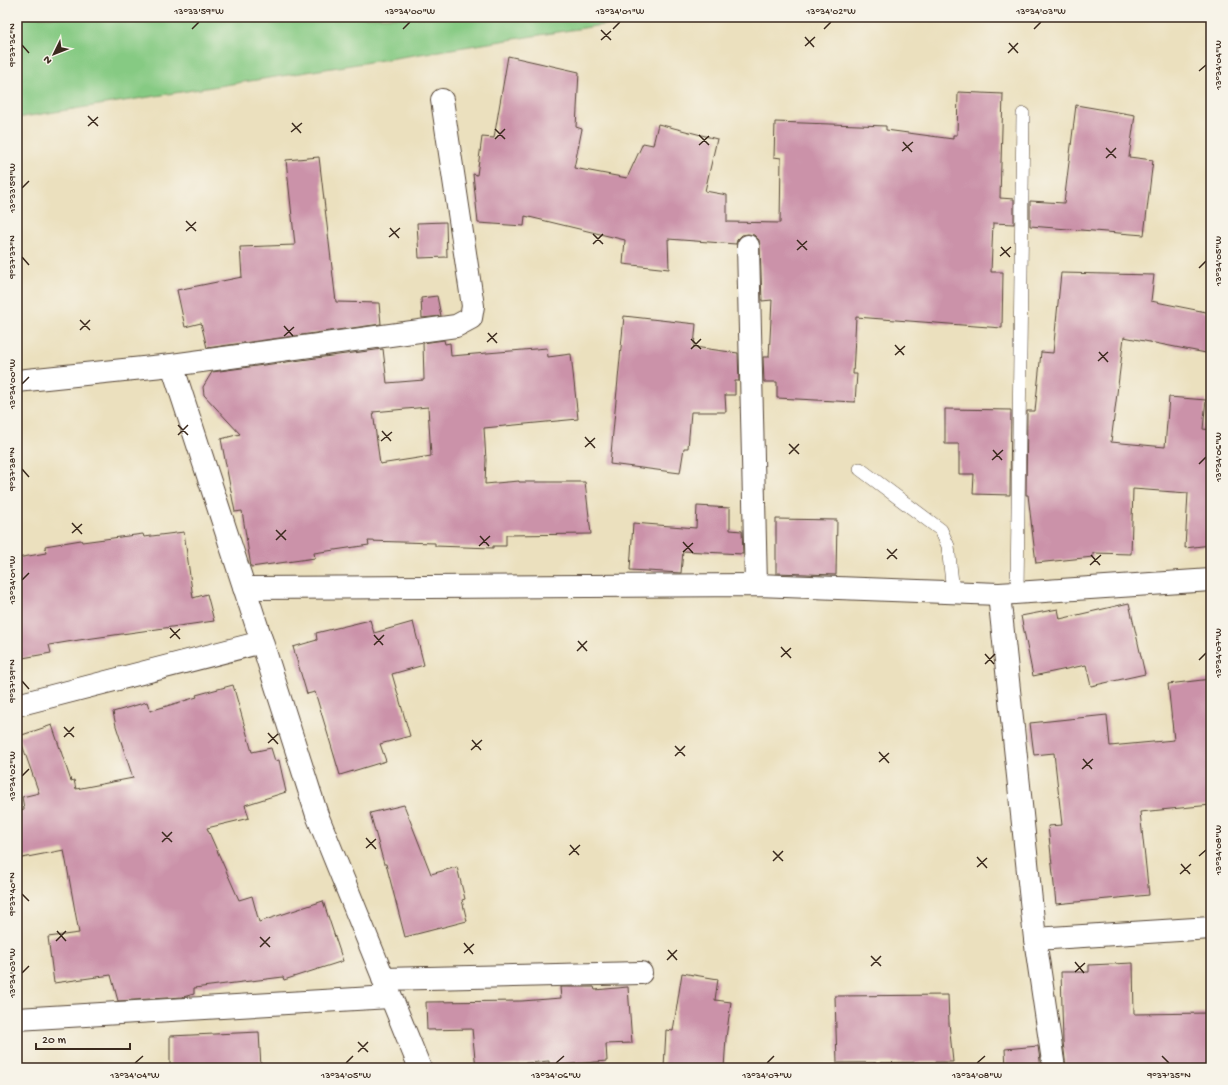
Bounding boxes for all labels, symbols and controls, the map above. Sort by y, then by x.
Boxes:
text: 13°33'59"W [173,6,224,18]
text: 13°34'00"W [384,6,436,18]
text: 13°34'01"W [595,6,645,18]
text: 13°34'02"W [805,6,856,18]
text: 13°34'03"W [1015,6,1066,18]
text: 9°37'36"N [7,23,19,68]
north arrow [34,34,74,74]
text: 13°34'04"W [1213,40,1225,91]
text: N [41,53,55,66]
text: 13°33'59"W [7,163,19,214]
text: 9°37'37"N [7,235,19,280]
text: 13°34'05"W [1213,236,1225,287]
text: 13°34'00"W [7,358,19,410]
text: 13°34'06"W [1213,432,1225,483]
text: 9°37'38"N [7,447,19,492]
text: 13°34'01"W [7,555,19,605]
text: 13°34'07"W [1213,628,1225,679]
text: 9°37'39"N [7,659,19,704]
text: 13°34'02"W [7,751,19,802]
text: 13°34'08"W [1213,825,1225,876]
text: 9°37'40"N [7,872,19,917]
text: 13°34'03"W [7,948,19,999]
scale bar [36,1025,130,1051]
text: 20 m [42,1034,67,1048]
text: 13°34'04"W [109,1070,160,1082]
text: 13°34'05"W [320,1070,371,1082]
text: 13°34'06"W [530,1070,581,1082]
text: 13°34'07"W [741,1070,792,1082]
text: 13°34'08"W [951,1070,1002,1082]
text: 9°37'35"N [1146,1070,1191,1082]

